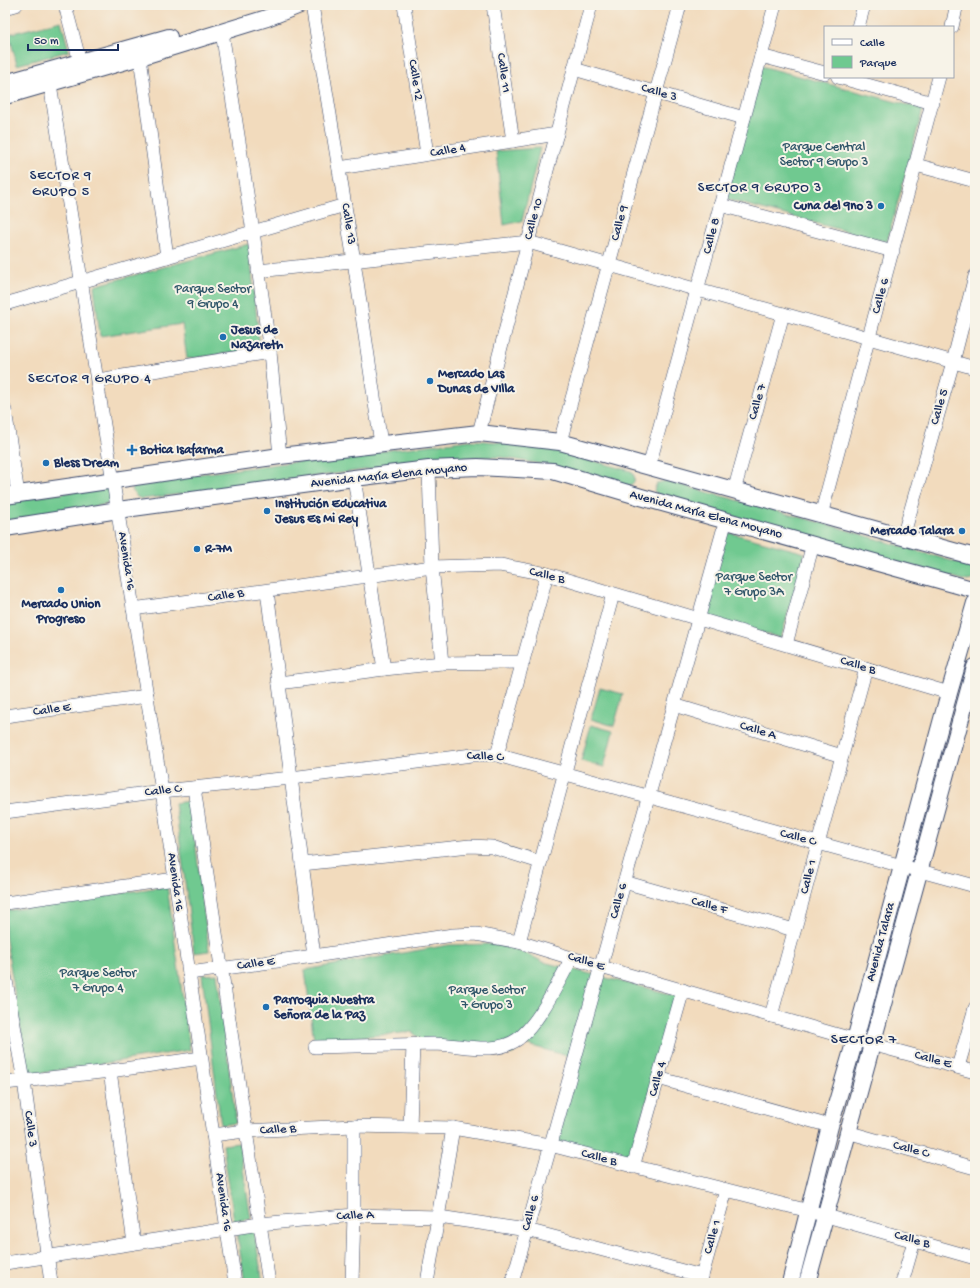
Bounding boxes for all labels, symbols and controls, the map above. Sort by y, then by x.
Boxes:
scale bar [28,26,118,52]
legend [824,26,954,78]
text: 50 m [34,35,59,49]
text: Calle [860,37,885,51]
street label: Calle 11 [493,52,513,94]
text: Parque [859,57,897,71]
street label: Calle 12 [404,58,426,102]
street label: Calle 3 [639,81,679,105]
park label: Parque Central Sector 9 Grupo 3 [780,140,868,170]
street label: Calle 4 [429,141,467,161]
district label: SECTOR 9 GRUPO 5 [30,168,92,201]
district label: SECTOR 9 GRUPO 3 [698,180,822,197]
street label: Calle 10 [521,196,547,241]
place label: Cuna del 9no 3 [793,199,873,214]
marker: Cuna del 9no 3 [876,201,886,211]
street label: Calle 13 [337,202,359,246]
street label: Calle 9 [608,203,632,242]
street label: Calle 8 [700,216,724,256]
street label: Calle 6 [869,276,893,316]
park label: Parque Sector 9 Grupo 4 [174,282,253,312]
place label: Jesus de Nazareth [230,323,283,353]
marker: Jesus de Nazareth [218,332,228,342]
place label: Mercado Las Dunas de VIlla [437,367,515,397]
district label: SECTOR 9 GRUPO 4 [28,371,152,388]
marker: Mercado Las Dunas de VIlla [425,376,435,386]
street label: Calle 7 [746,381,771,422]
street label: Calle 5 [928,387,952,427]
place label: Botica Isafarma [139,442,224,458]
marker: Botica Isafarma [127,445,137,455]
place label: Bless Dream [53,456,120,471]
marker: Bless Dream [41,458,51,468]
street label: Avenida María Elena Moyano [310,460,468,492]
street label: Avenida María Elena Moyano [628,487,784,543]
place label: Institución Educativa Jesus Es Mi Rey [274,497,387,527]
marker: Institución Educativa Jesus Es Mi Rey [262,506,272,516]
place label: Mercado Talara [870,524,955,539]
marker: Mercado Talara [957,526,967,536]
street label: Avenida 16 [114,531,138,592]
place label: R-7M [204,542,233,557]
marker: R-7M [192,544,202,554]
street label: Calle B [528,564,567,588]
park label: Parque Sector 7 Grupo 3A [715,570,794,600]
marker: Mercado Union Progreso [56,585,66,595]
street label: Calle B [207,586,245,606]
place label: Mercado Union Progreso [22,597,101,627]
street label: Calle B [838,654,878,679]
street label: Calle E [32,700,73,720]
street label: Calle A [738,718,779,744]
street label: Calle C [466,749,505,766]
street label: Calle C [144,782,183,800]
street label: Calle C [778,826,819,850]
street label: Avenida 16 [163,852,187,913]
street label: Calle 1 [797,858,821,896]
street label: Calle 6 [607,881,631,921]
street label: Calle F [689,894,730,919]
street label: Avenida Talara [863,900,899,983]
street label: Calle E [566,949,607,975]
street label: Calle E [236,954,277,974]
park label: Parque Sector 7 Grupo 4 [59,966,138,996]
park label: Parque Sector 7 Grupo 3 [448,983,527,1013]
place label: Parroquia Nuestra Señora de la Paz [273,993,375,1023]
marker: Parroquia Nuestra Señora de la Paz [261,1002,271,1012]
district label: SECTOR 7 [831,1031,897,1049]
street label: Calle E [913,1048,954,1072]
street label: Calle 4 [646,1060,670,1098]
street label: Calle 3 [20,1110,40,1148]
street label: Calle B [259,1122,297,1138]
street label: Calle C [891,1138,932,1162]
street label: Calle B [579,1146,619,1170]
street label: Avenida 16 [211,1172,235,1233]
street label: Calle 6 [519,1193,543,1233]
street label: Calle A [336,1208,375,1224]
street label: Calle 1 [701,1218,725,1256]
street label: Calle B [892,1228,932,1252]

